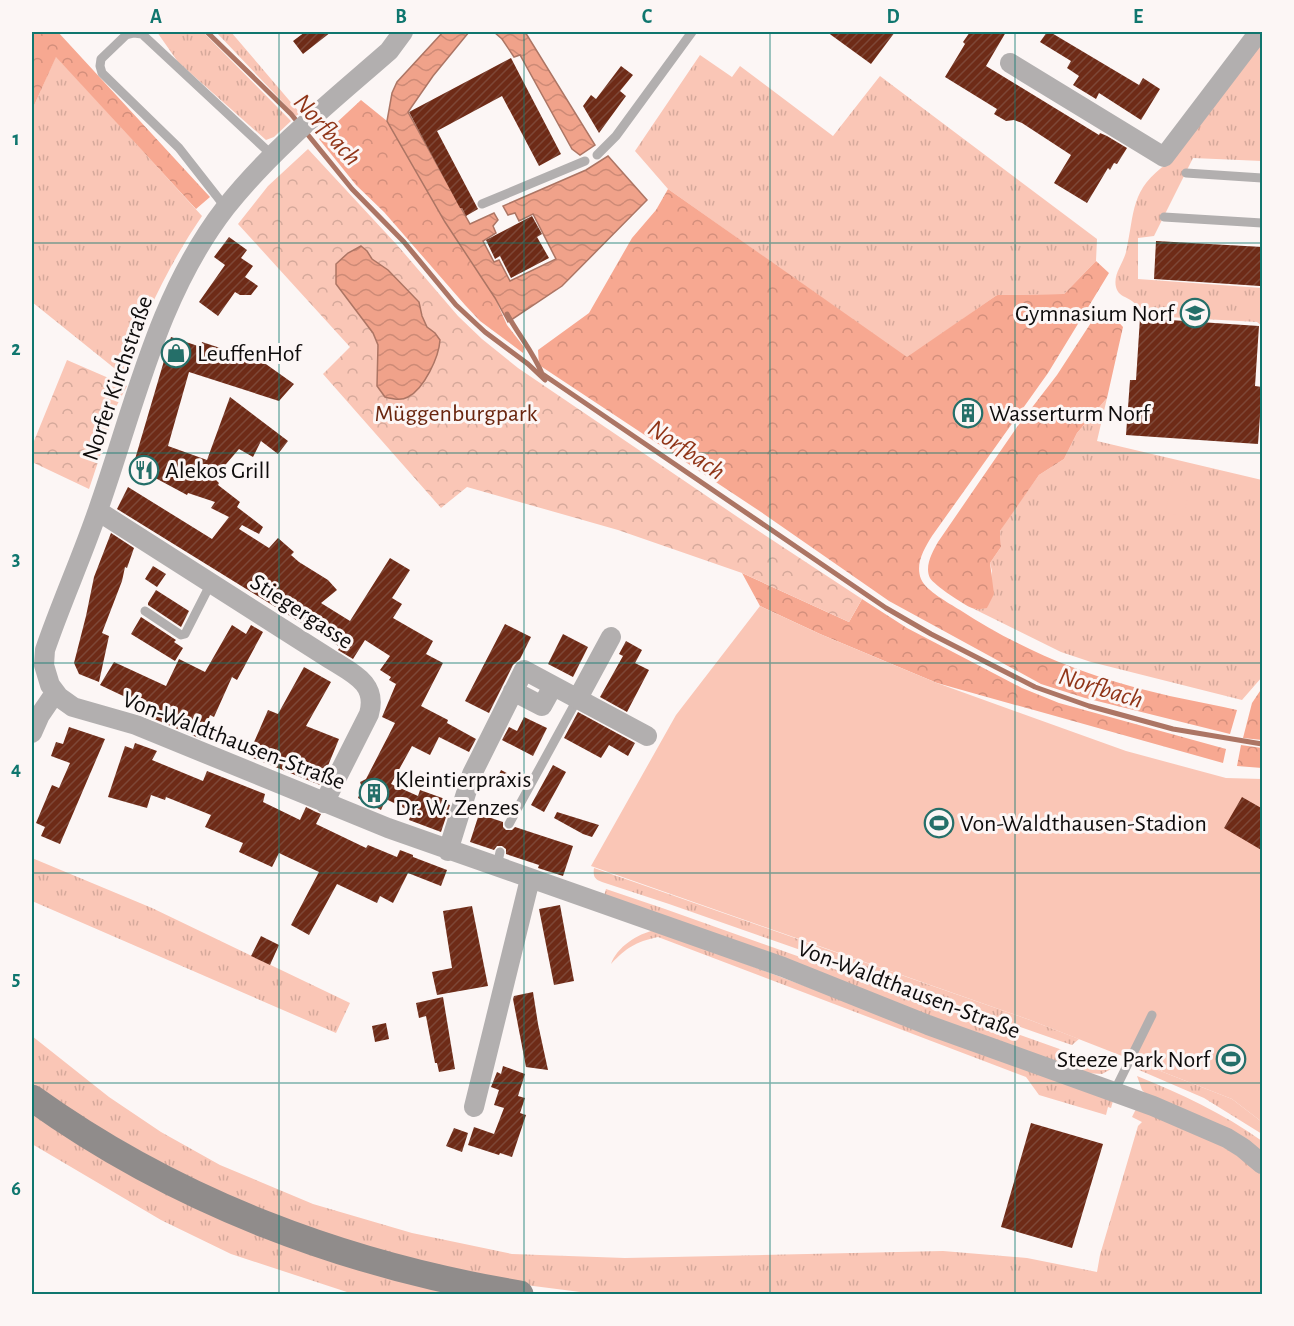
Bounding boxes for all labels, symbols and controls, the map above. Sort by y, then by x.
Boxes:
text: A [150,7,162,27]
text: B [395,7,407,27]
text: C [642,7,653,27]
text: D [886,7,900,27]
text: E [1133,7,1143,27]
water label: Norfbach [289,89,366,171]
text: 1 [12,129,20,149]
street label: Norfer Kirchstraße [78,293,157,464]
school or university icon: Gymnasium Norf [1179,297,1211,329]
place label: Gymnasium Norf [1015,302,1176,326]
shop icon: LeuffenHof [160,337,192,369]
text: 2 [11,339,21,359]
place label: LeuffenHof [197,342,303,366]
building icon: Wasserturm Norf [952,397,984,429]
park label: Müggenburgpark [374,402,538,426]
place label: Wasserturm Norf [989,402,1152,426]
water label: Norfbach [643,415,730,485]
restaurant icon: Alekos Grill [128,454,160,486]
place label: Alekos Grill [165,459,270,483]
text: 3 [12,549,20,569]
street label: Stiegergasse [246,570,357,654]
water label: Norfbach [1055,663,1146,713]
street label: Von-Waldthausen-Straße [119,687,348,795]
text: 4 [11,759,21,779]
place label: Kleintierpraxis Dr. W. Zenzes [395,768,531,820]
building icon: Kleintierpraxis Dr. W. Zenzes [358,777,390,809]
sports icon: Von-Waldthausen-Stadion [923,807,955,839]
place label: Von-Waldthausen-Stadion [960,812,1207,836]
street label: Von-Waldthausen-Straße [794,936,1023,1044]
text: 5 [12,969,20,989]
sports icon: Steeze Park Norf [1215,1043,1247,1075]
place label: Steeze Park Norf [1057,1048,1212,1072]
text: 6 [11,1179,21,1199]

